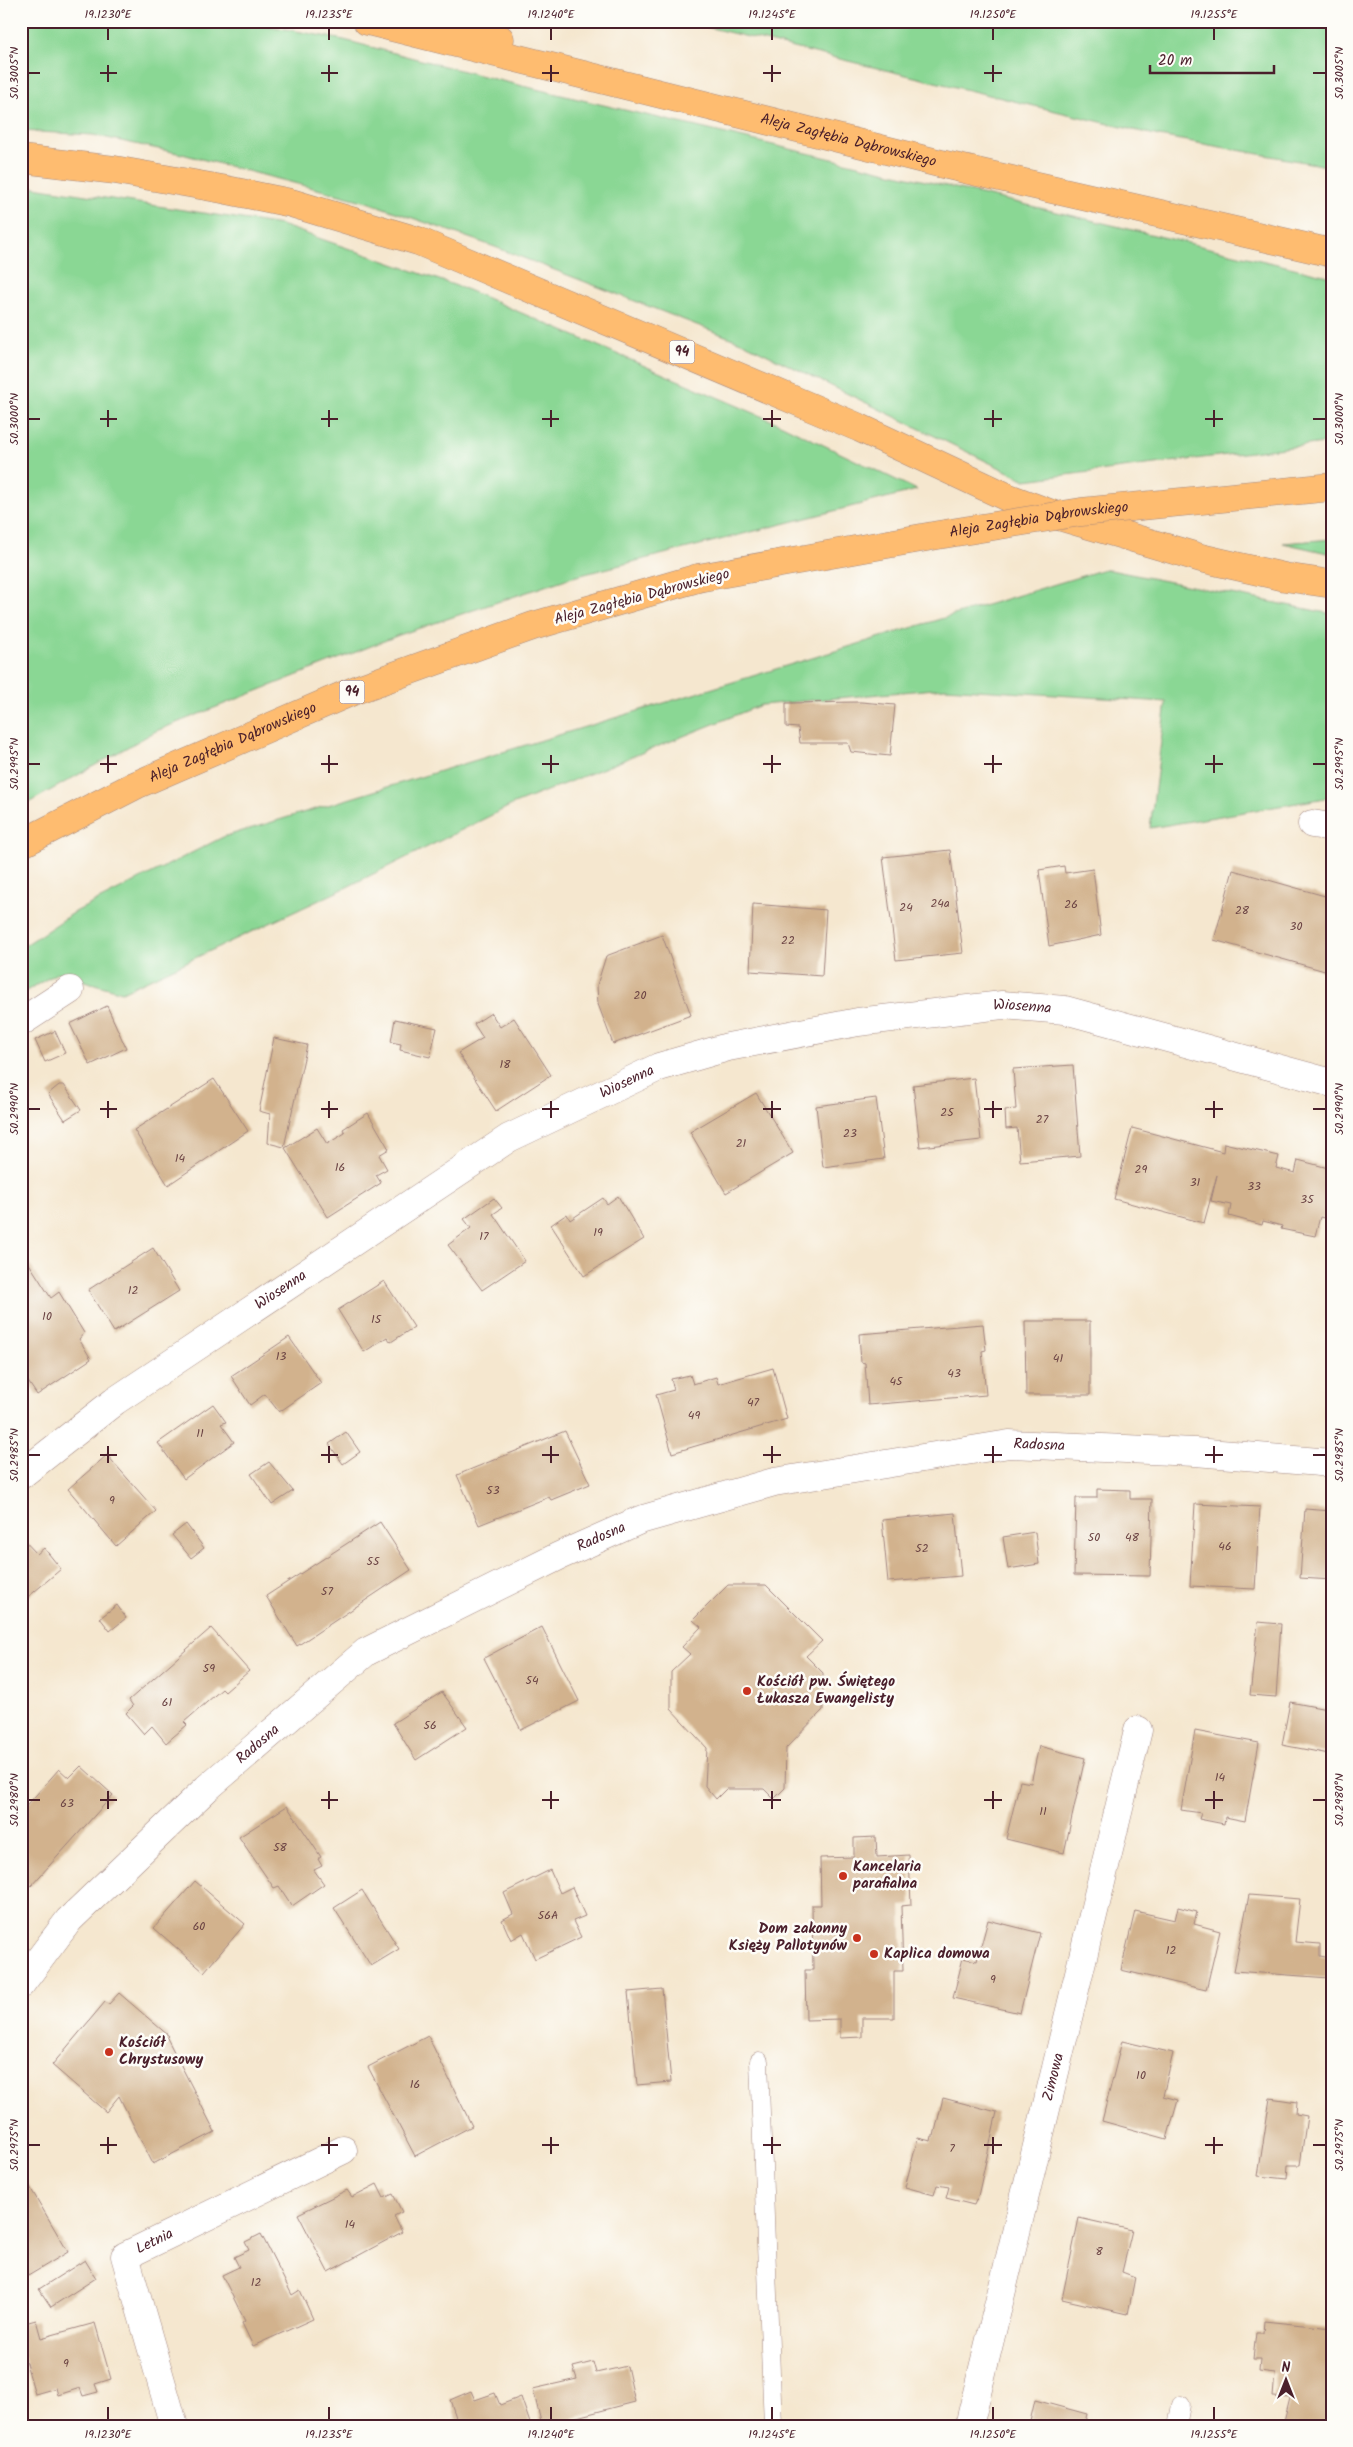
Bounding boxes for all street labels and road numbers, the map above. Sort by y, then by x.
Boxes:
street label: Aleja Zagłębia Dąbrowskiego [758,107,939,174]
road number: 94 [670,341,694,364]
street label: Aleja Zagłębia Dąbrowskiego [948,495,1130,545]
street label: Aleja Zagłębia Dąbrowskiego [552,562,732,632]
road number: 94 [340,680,364,704]
street label: Aleja Zagłębia Dąbrowskiego [145,696,321,790]
street label: Wiosenna [992,993,1052,1021]
street label: Wiosenna [596,1059,659,1105]
street label: Wiosenna [250,1264,312,1316]
street label: Radosna [1013,1432,1066,1458]
street label: Radosna [573,1516,630,1559]
street label: Radosna [231,1719,285,1770]
street label: Zimowa [1036,2051,1071,2104]
street label: Letnia [132,2222,178,2261]

